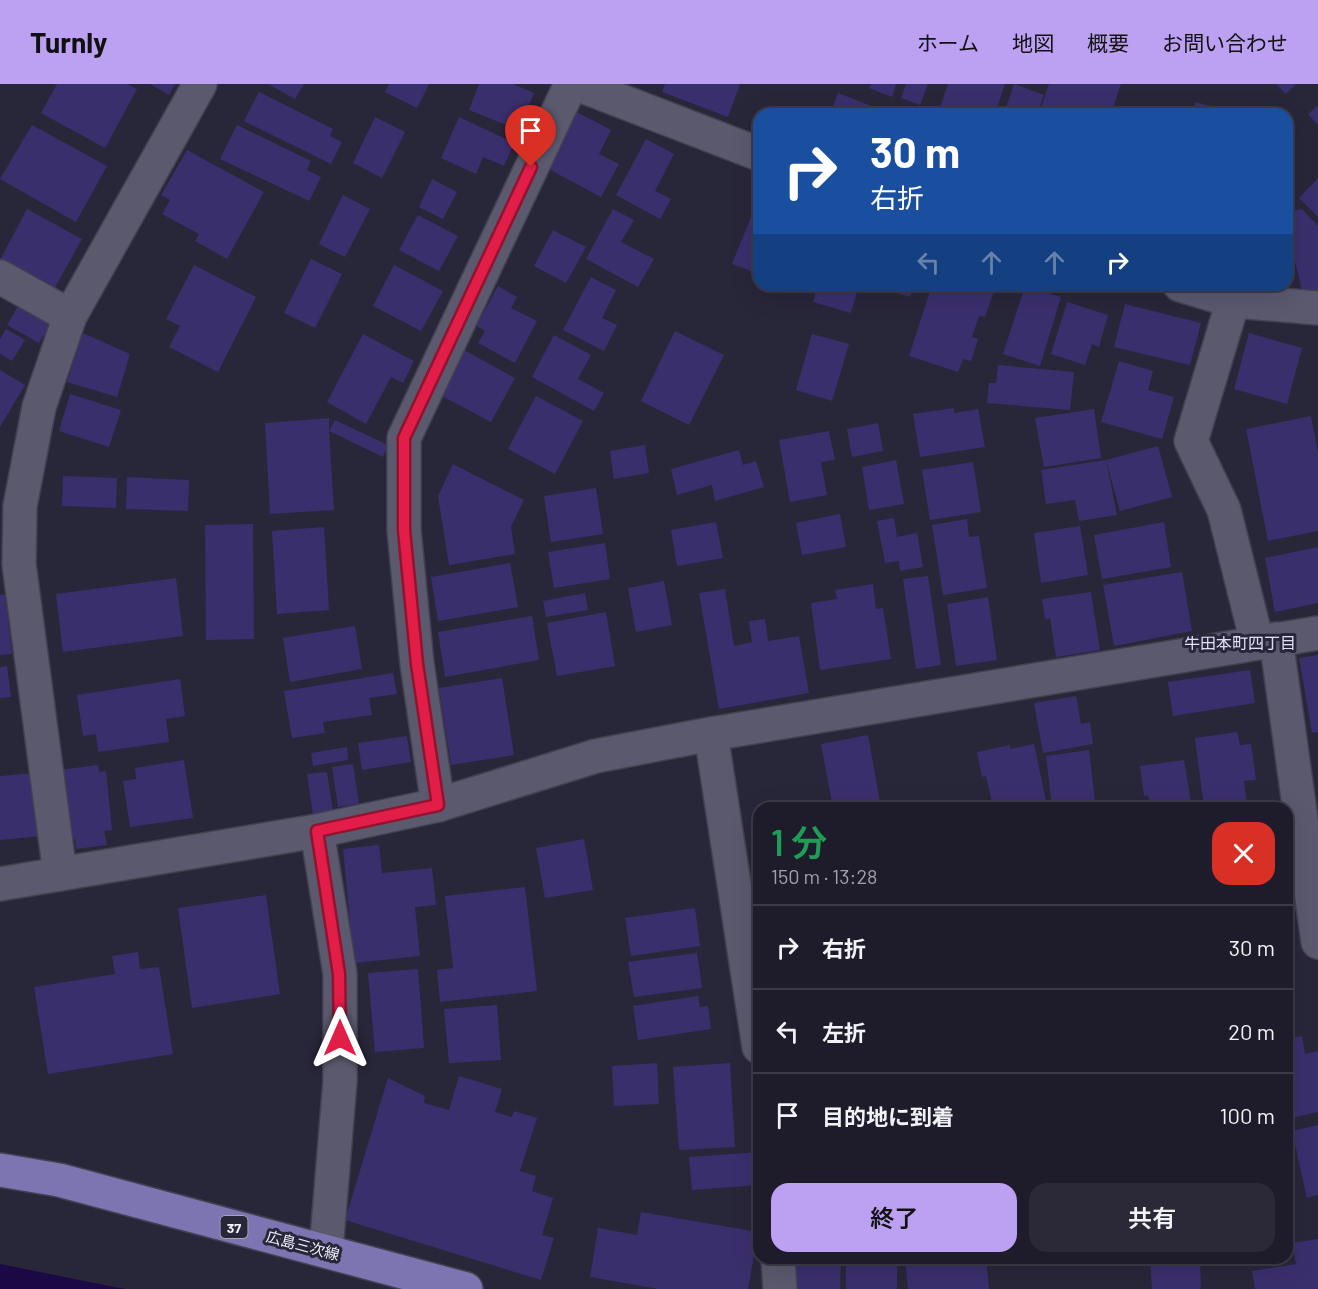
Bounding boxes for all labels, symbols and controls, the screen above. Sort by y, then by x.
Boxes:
text: Turnly [30,25,107,59]
text: ホーム [917,30,979,55]
text: 地図 [1012,30,1054,55]
text: 概要 [1087,30,1129,55]
text: お問い合わせ [1162,30,1288,55]
pin [505,105,556,167]
icon: arrive [514,114,547,147]
text: 30 m [870,126,960,176]
icon: right [771,132,849,210]
text: 右折 [870,181,924,213]
icon: left [912,246,945,279]
icon: ahead [975,246,1008,279]
icon: ahead [1038,246,1071,279]
icon: right [1101,246,1134,279]
district label: 牛田本町四丁目 [1184,633,1296,652]
text: 1 分 [771,820,827,863]
button: close [1212,822,1275,885]
text: 150 m · 13:28 [771,864,878,888]
icon: right [771,931,804,964]
text: 30 m [1229,934,1275,960]
text: 右折 [822,935,866,961]
position arrow [308,1006,372,1070]
icon: left [771,1015,804,1048]
text: 20 m [1228,1018,1275,1044]
text: 左折 [822,1019,866,1045]
icon: arrive [771,1099,804,1132]
text: 100 m [1220,1102,1275,1128]
text: 目的地に到着 [822,1103,954,1129]
button: 終了 [771,1183,1017,1252]
button: 共有 [1029,1183,1275,1252]
road number: 37 [220,1216,248,1238]
street label: 広島三次線 [264,1227,342,1263]

